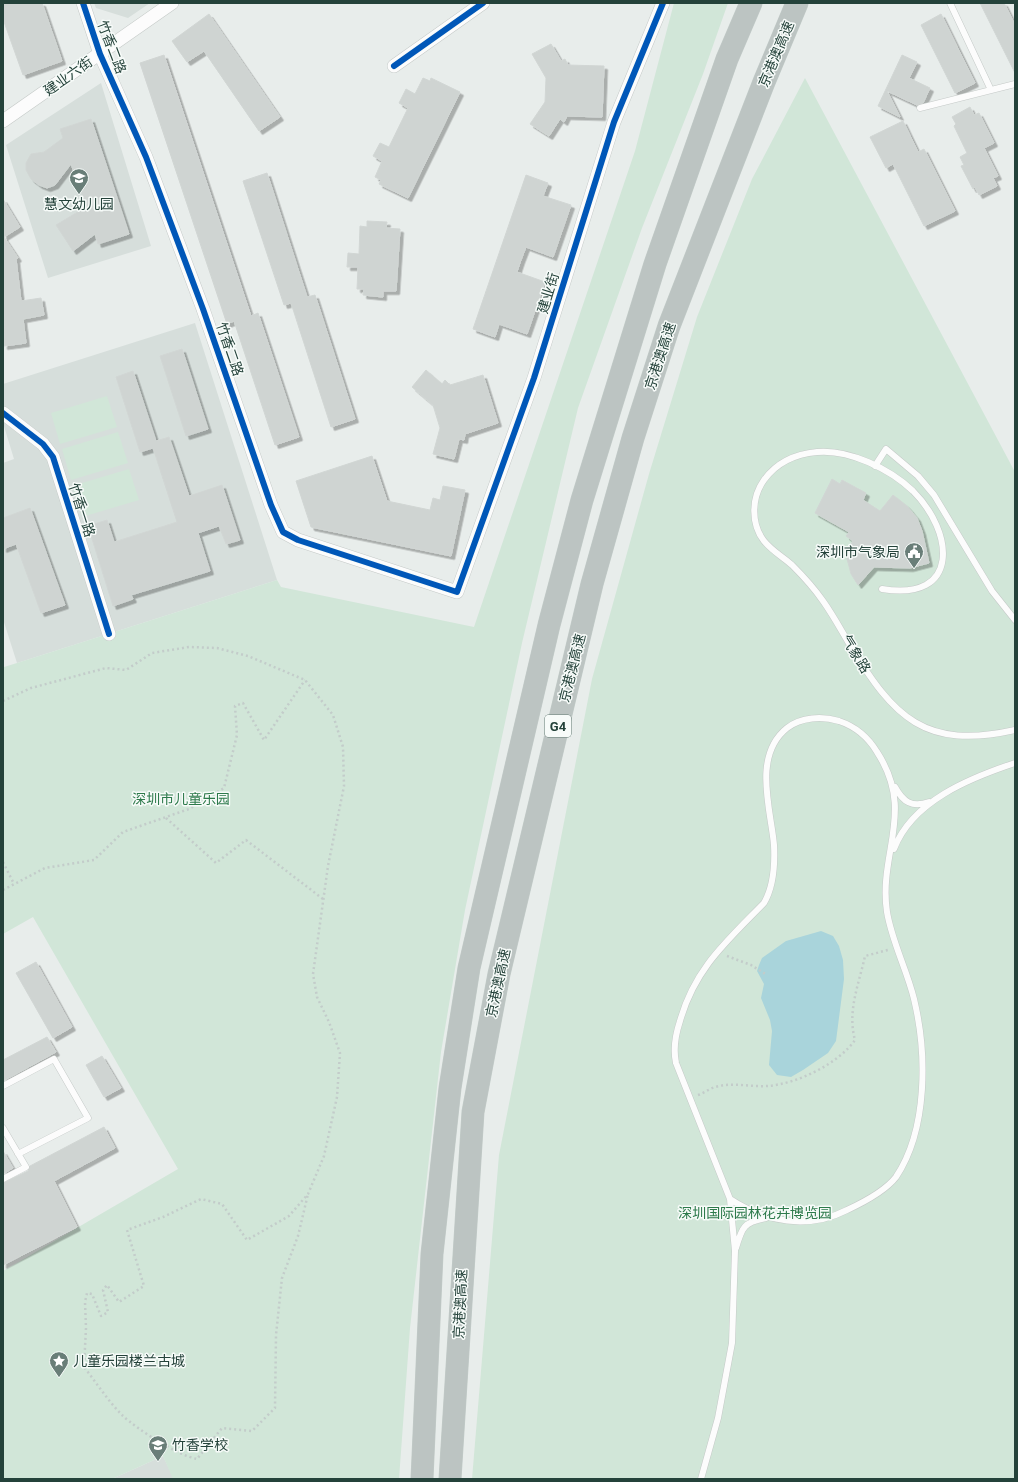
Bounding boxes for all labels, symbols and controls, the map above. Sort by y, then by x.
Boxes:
street label: 竹香二路 [94,18,130,76]
street label: 京港澳高速 [755,19,797,89]
street label: 建业六街 [40,53,96,99]
school or university icon: 慧文幼儿园 [68,167,90,195]
place label: 慧文幼儿园 [44,196,114,212]
street label: 建业街 [534,271,562,315]
street label: 竹香二路 [213,320,247,378]
street label: 京港澳高速 [642,320,678,392]
street label: 竹香一路 [66,481,98,539]
public building icon: 深圳市气象局 [903,541,925,569]
place label: 深圳市气象局 [816,544,900,560]
street label: 京港澳高速 [556,632,588,704]
street label: 气象路 [838,632,874,676]
road number: G4 [545,715,571,737]
park label: 深圳市儿童乐园 [132,791,230,807]
street label: 京港澳高速 [483,947,513,1019]
park label: 深圳国际园林花卉博览园 [678,1205,832,1221]
street label: 京港澳高速 [450,1269,470,1339]
place icon: 儿童乐园楼兰古城 [48,1350,70,1378]
place label: 儿童乐园楼兰古城 [73,1353,185,1369]
school or university icon: 竹香学校 [147,1434,169,1462]
place label: 竹香学校 [172,1437,228,1453]

